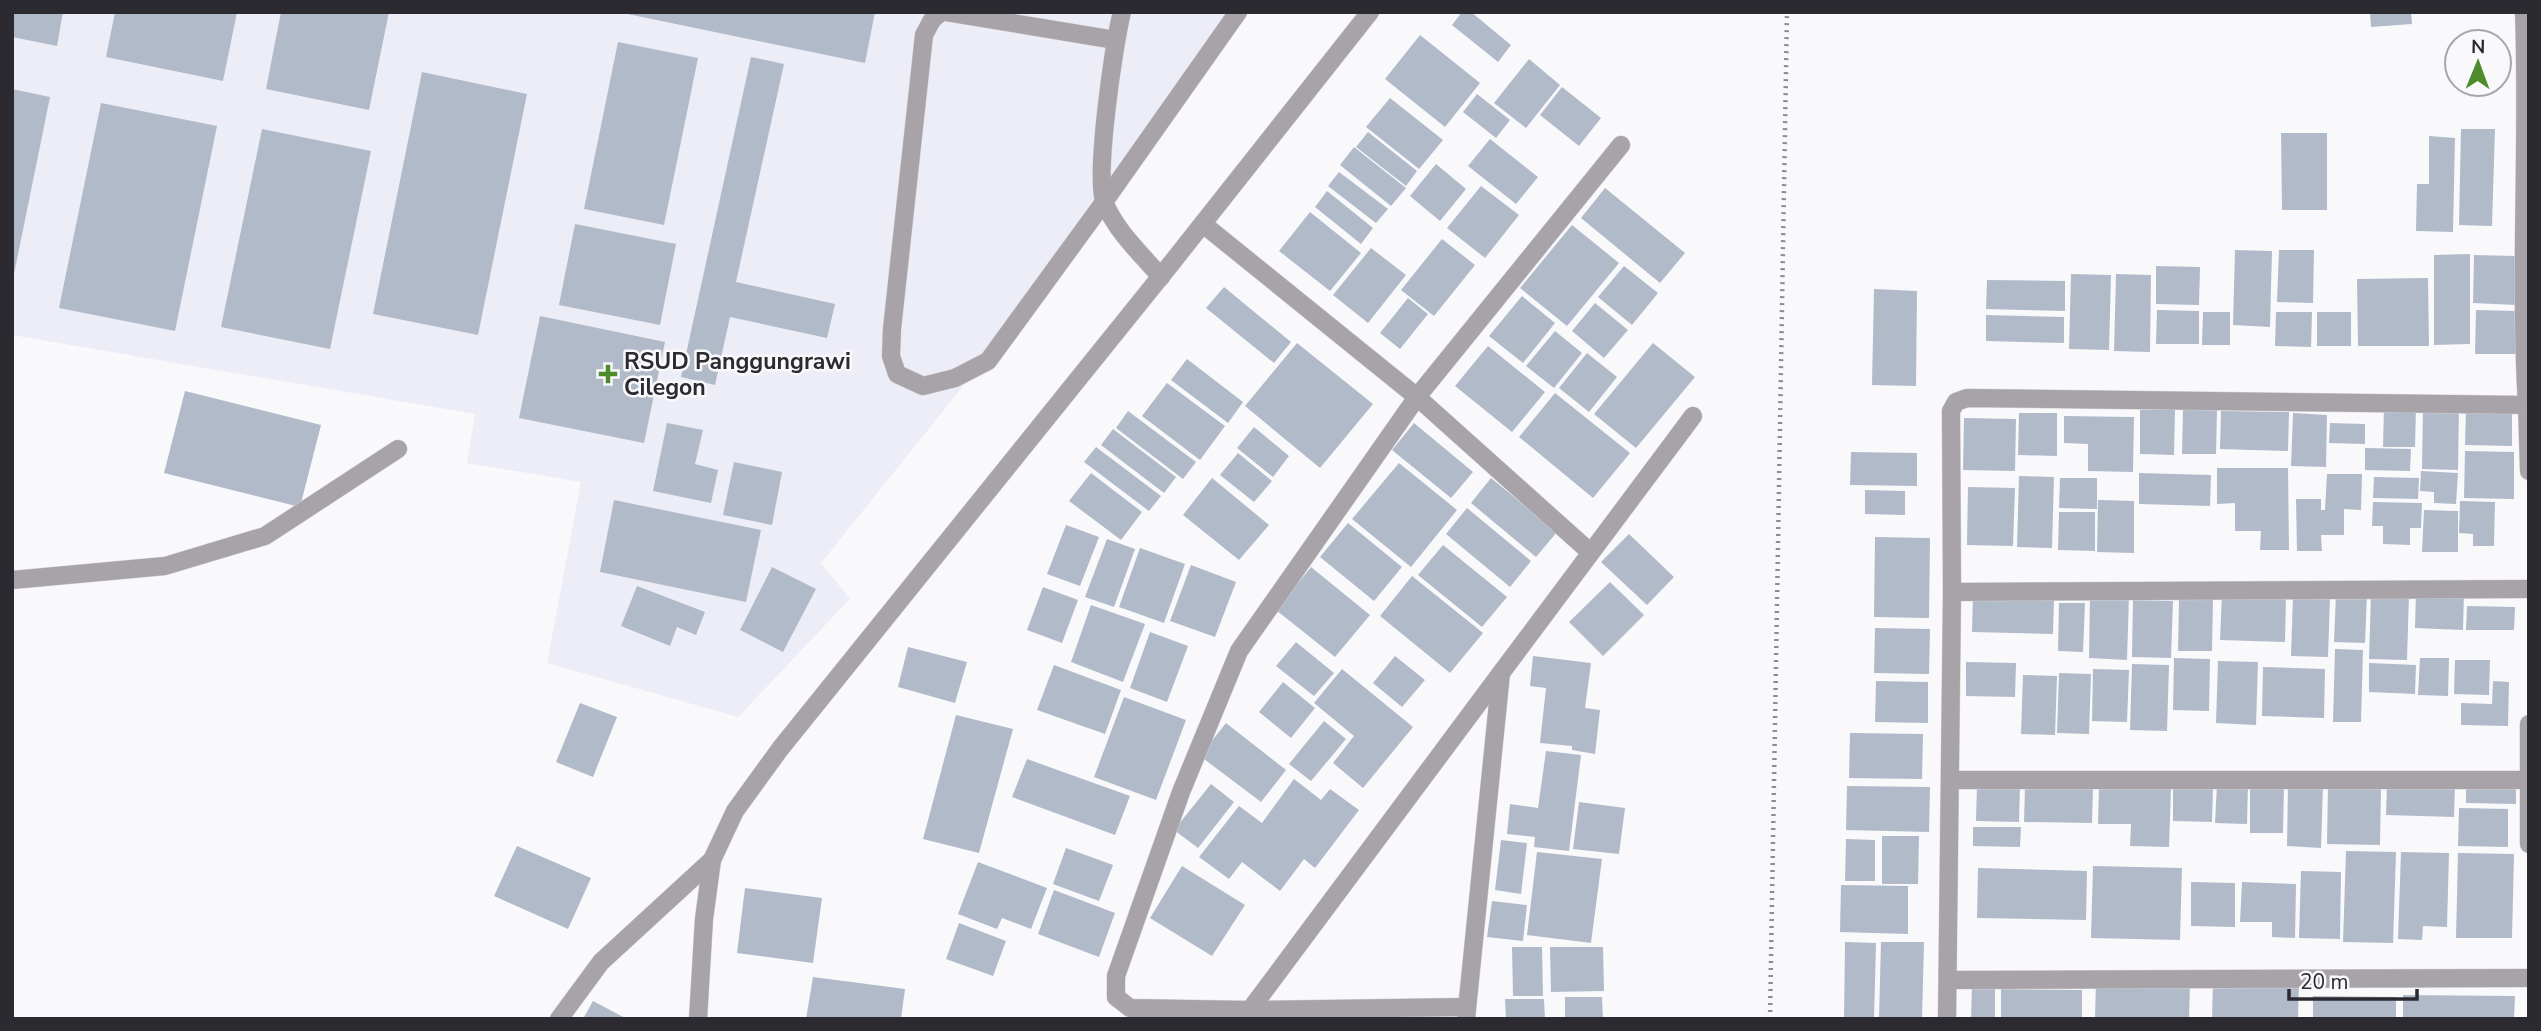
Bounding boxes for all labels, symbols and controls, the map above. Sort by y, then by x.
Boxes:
north arrow [2443,28,2513,98]
text: N [2471,34,2486,60]
place label: RSUD Panggungrawi Cilegon [624,346,851,403]
marker: RSUD Panggungrawi Cilegon [598,364,618,384]
scale bar [2289,958,2417,1002]
text: 20 m [2300,968,2349,996]

